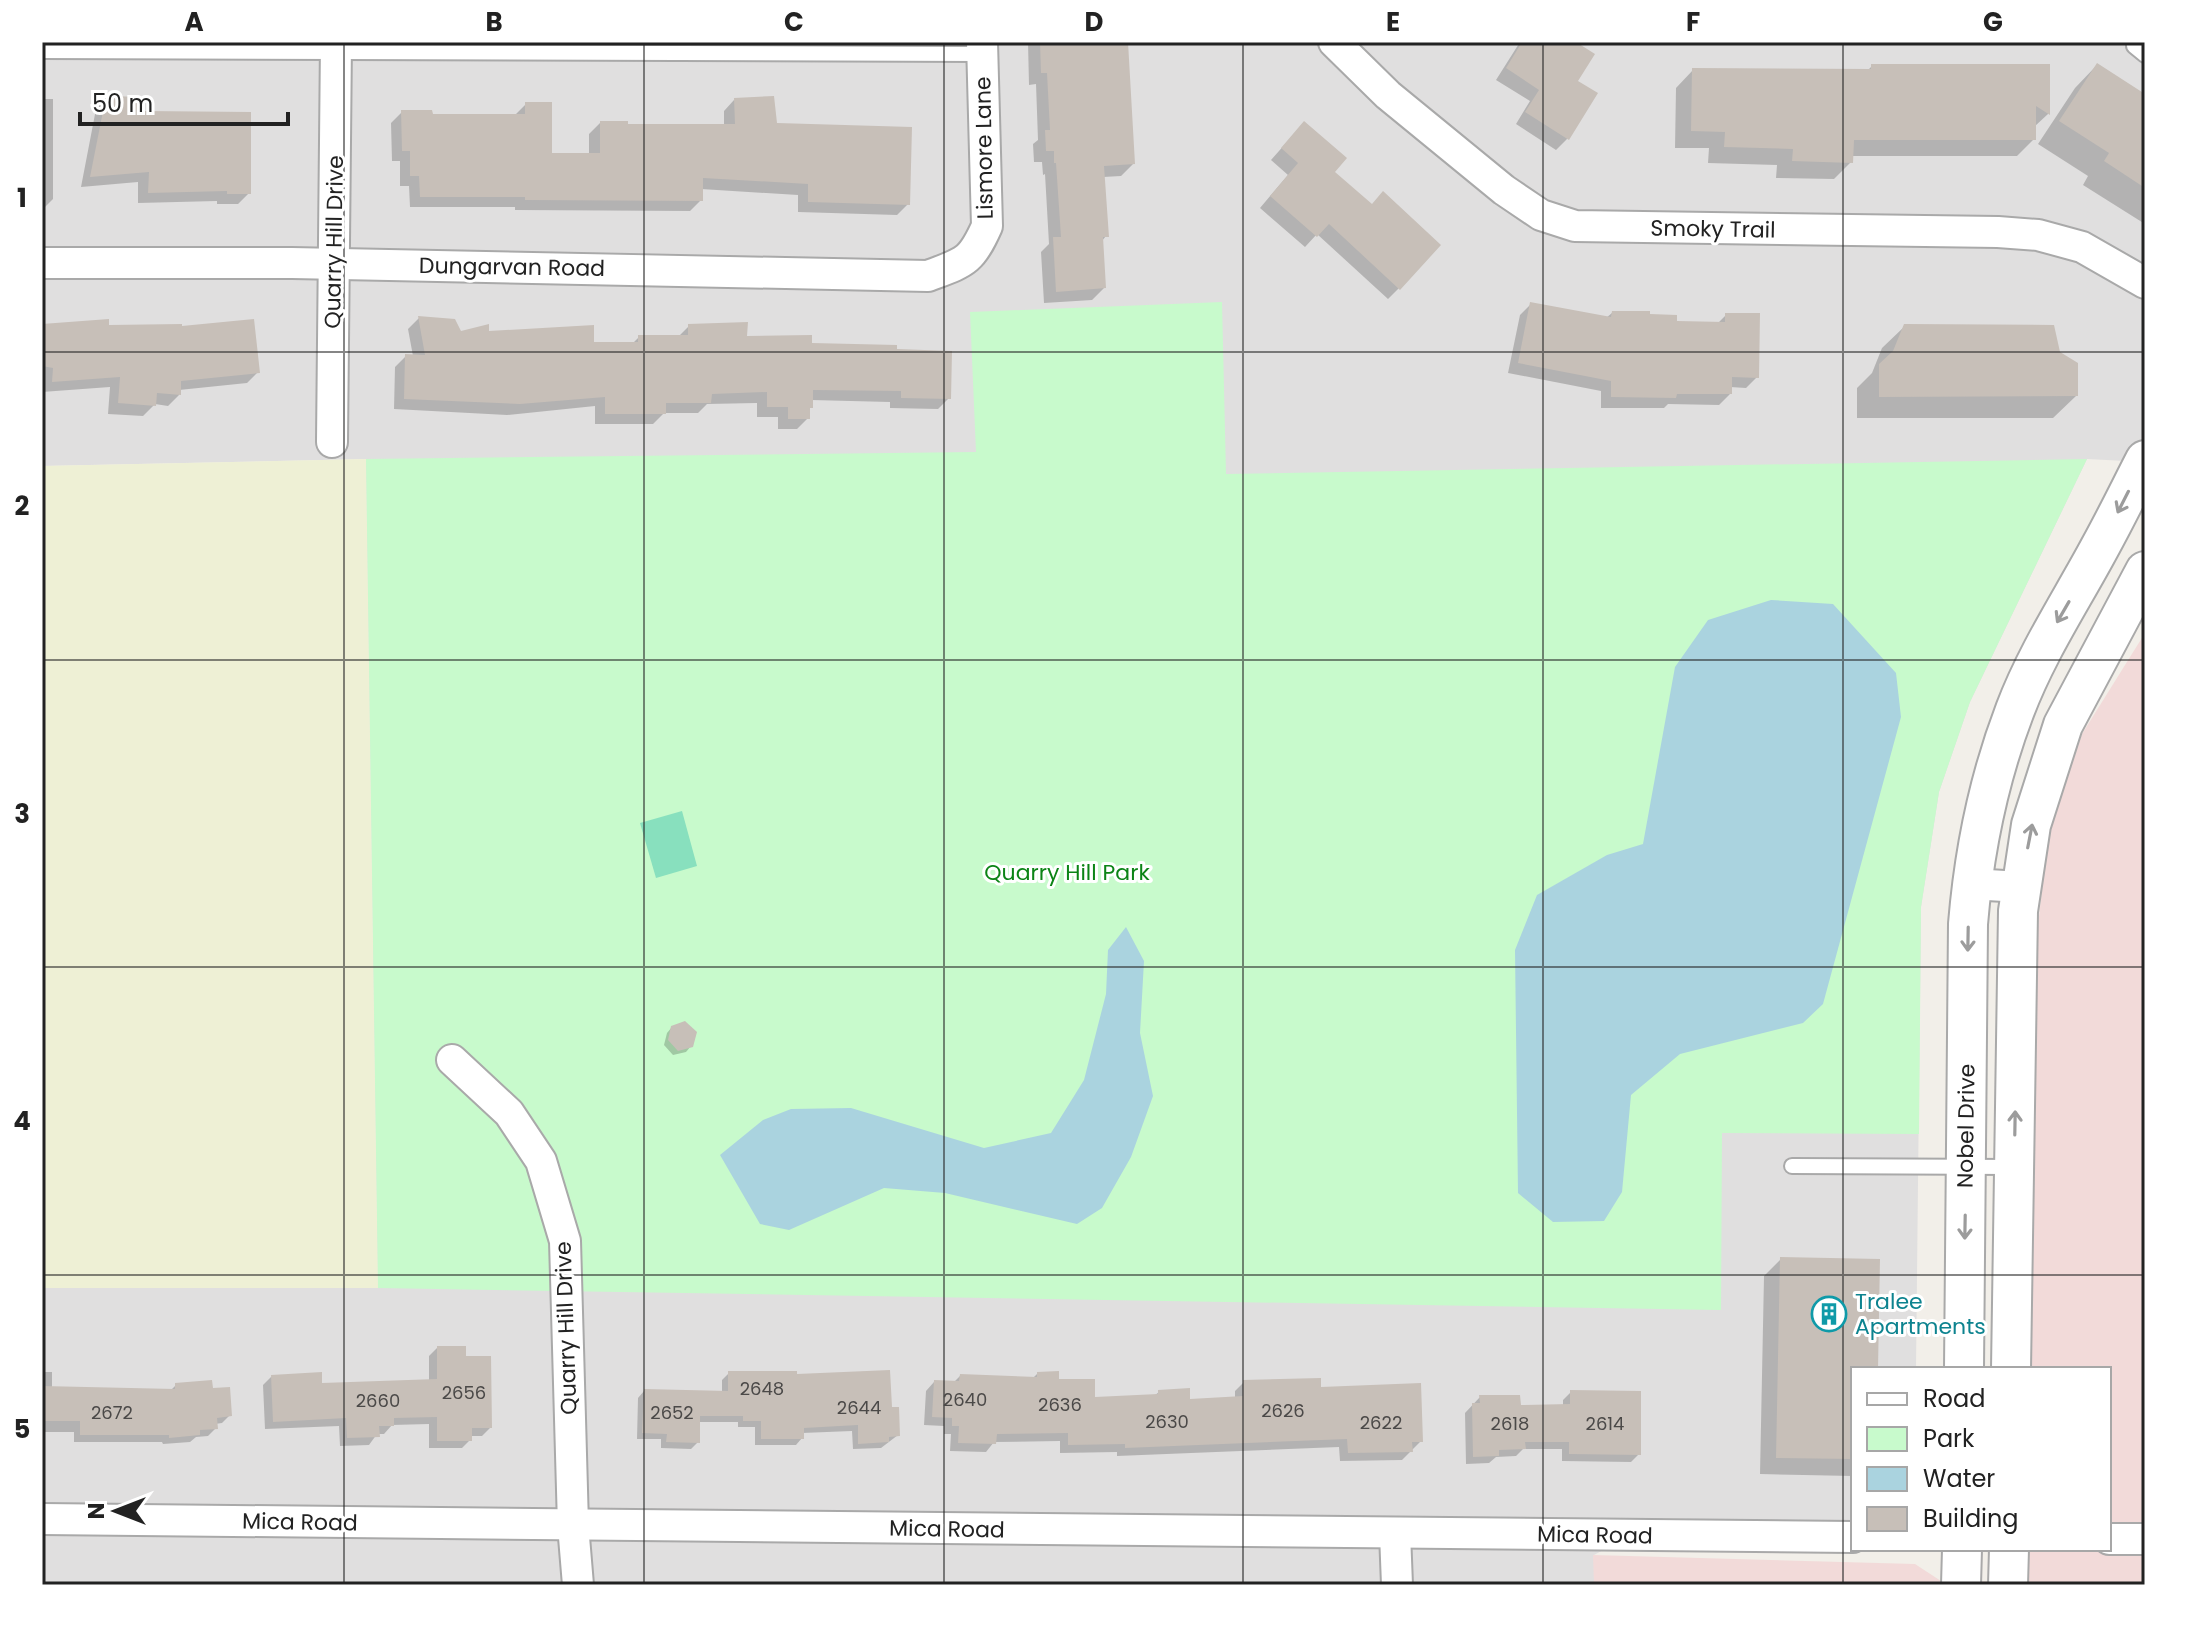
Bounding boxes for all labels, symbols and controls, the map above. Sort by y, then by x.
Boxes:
text: A [184,4,204,40]
text: B [485,4,503,40]
text: C [784,4,804,40]
text: D [1085,4,1104,40]
text: E [1386,4,1400,40]
text: F [1686,4,1700,40]
text: G [1983,4,2003,40]
scale bar [80,76,288,126]
street label: Lismore Lane [967,76,1001,220]
text: 50 m [92,87,153,120]
street label: Quarry Hill Drive [317,155,351,329]
text: 1 [17,180,27,216]
street label: Smoky Trail [1650,212,1776,246]
street label: Dungarvan Road [419,250,605,284]
text: 2 [15,488,30,524]
one-way arrow [2115,490,2130,513]
one-way arrow [2055,600,2070,624]
text: 3 [14,796,30,832]
one-way arrow [2023,824,2038,849]
park label: Quarry Hill Park [984,857,1150,888]
one-way arrow [1960,925,1976,952]
street label: Nobel Drive [1949,1063,1983,1189]
text: 4 [13,1103,31,1139]
one-way arrow [2007,1110,2023,1137]
one-way arrow [1957,1213,1973,1240]
street label: Quarry Hill Drive [547,1241,585,1415]
place label: Tralee Apartments [1855,1286,1986,1342]
building icon: Tralee Apartments [1810,1295,1848,1333]
legend [1851,1367,2111,1551]
house number: 2648 [740,1376,784,1401]
house number: 2656 [442,1380,486,1405]
text: Road [1923,1382,1985,1415]
house number: 2640 [943,1387,987,1412]
house number: 2660 [356,1388,400,1413]
house number: 2636 [1038,1392,1082,1417]
house number: 2644 [837,1395,881,1420]
house number: 2626 [1261,1398,1305,1423]
house number: 2672 [91,1400,133,1425]
house number: 2652 [650,1400,694,1425]
house number: 2630 [1145,1409,1189,1434]
house number: 2622 [1360,1410,1402,1435]
text: 5 [14,1411,30,1447]
house number: 2618 [1491,1411,1529,1436]
house number: 2614 [1586,1411,1624,1436]
text: Park [1923,1422,1975,1455]
text: Water [1923,1462,1995,1495]
north arrow [76,1471,156,1551]
text: Building [1923,1502,2019,1535]
text: N [81,1503,112,1519]
street label: Mica Road [242,1505,358,1539]
street label: Mica Road [889,1512,1005,1546]
street label: Mica Road [1537,1518,1653,1552]

